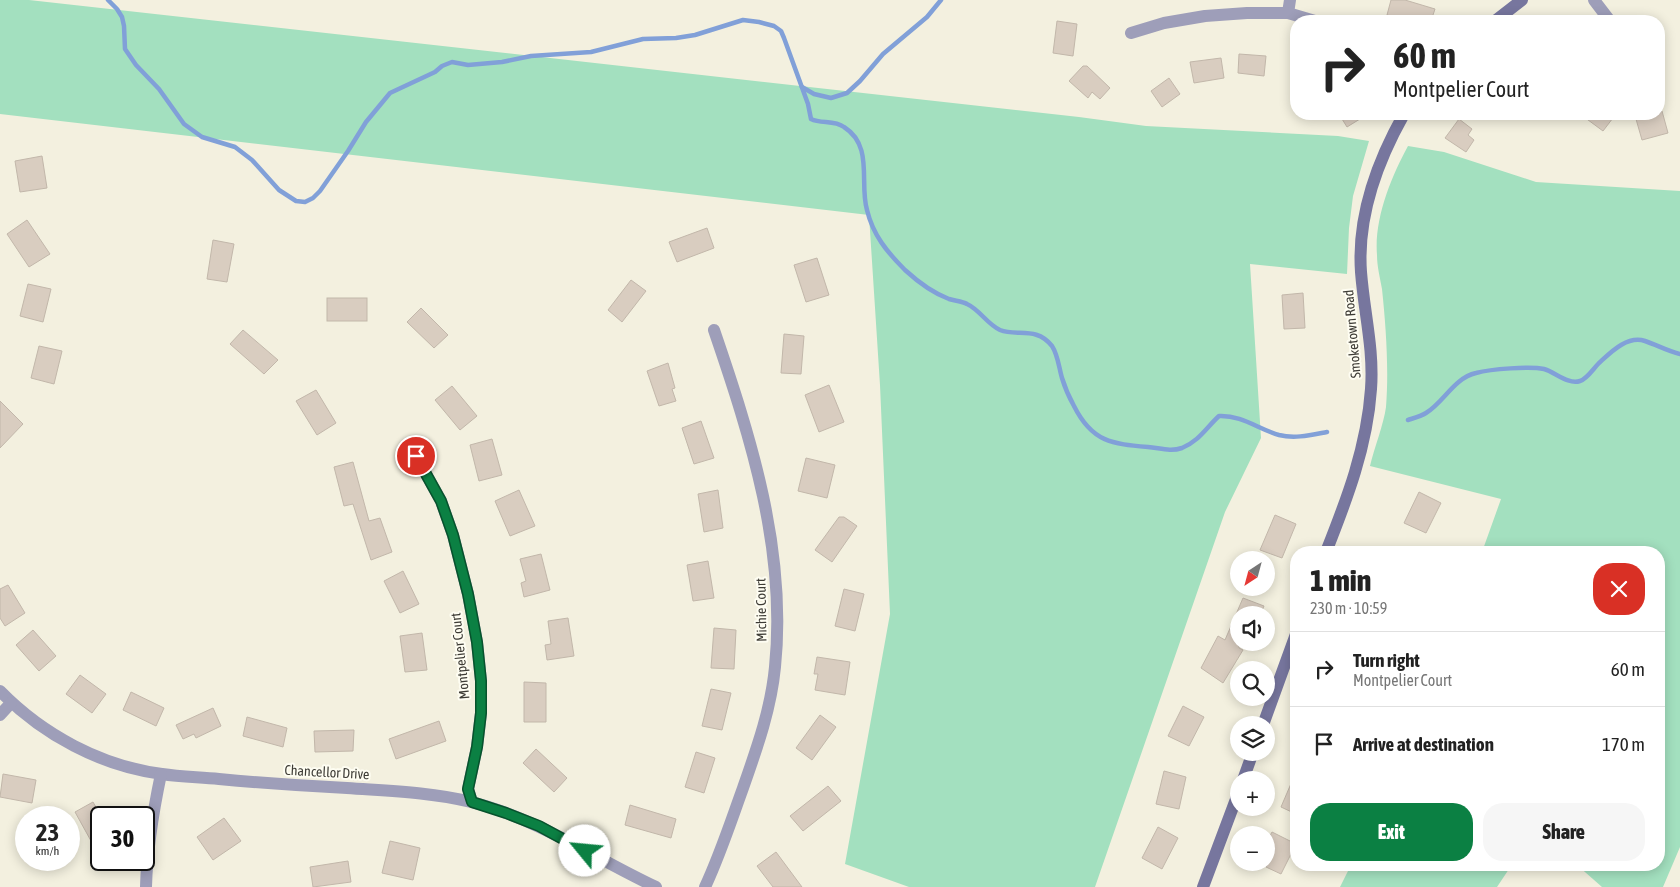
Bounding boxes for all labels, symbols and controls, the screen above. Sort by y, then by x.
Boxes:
icon: right [1310,35,1375,100]
text: 60 m [1393,35,1456,75]
text: Montpelier Court [1393,76,1529,102]
street label: Smoketown Road [1340,289,1364,379]
pin [395,435,437,477]
icon: arrive [402,442,430,470]
north arrow [1230,551,1275,596]
map controls [1230,551,1275,871]
text: 1 min [1310,563,1371,597]
button: close [1593,563,1645,615]
street label: Michie Court [752,578,770,642]
text: 230 m · 10:59 [1310,599,1387,617]
button: sound [1230,606,1275,651]
street label: Montpelier Court [448,612,472,700]
text: Turn right [1353,649,1420,671]
icon: right [1310,655,1338,683]
text: 60 m [1611,658,1645,680]
button: search [1230,661,1275,706]
text: Montpelier Court [1353,671,1452,689]
button: layers [1230,716,1275,761]
icon: arrive [1310,730,1338,758]
text: Arrive at destination [1353,733,1494,755]
text: 170 m [1602,733,1645,755]
street label: Chancellor Drive [284,762,370,782]
button: + [1230,771,1275,816]
button: Exit [1310,803,1473,861]
button: Share [1483,803,1645,861]
speed limit sign: 30 [90,806,155,871]
text: 23 [36,818,59,846]
position arrow [558,824,610,876]
button: − [1230,826,1275,871]
text: km/h [36,844,59,858]

